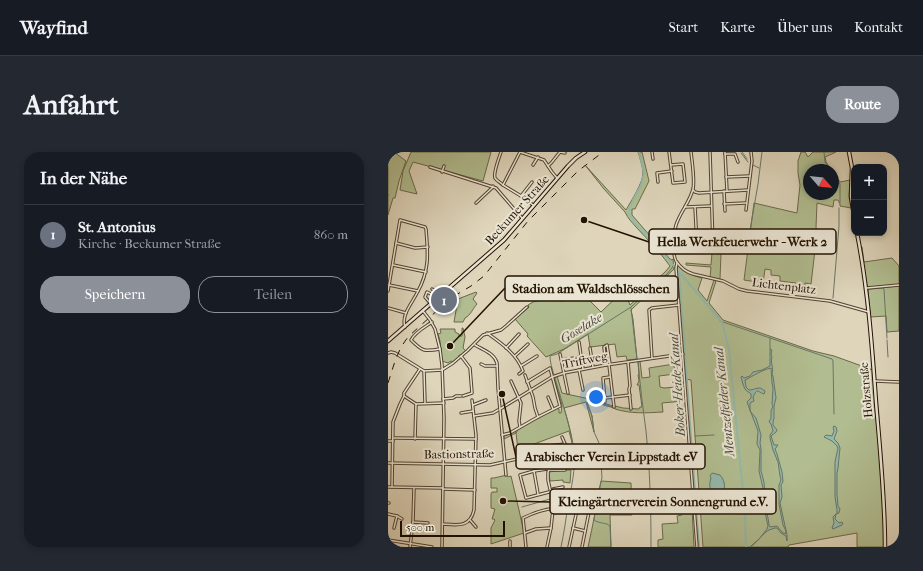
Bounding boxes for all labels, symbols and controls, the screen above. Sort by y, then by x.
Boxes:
text: Wayfind [20,17,88,39]
text: Start [669,19,698,36]
text: Karte [720,19,755,36]
text: Über uns [777,19,832,36]
text: Kontakt [854,19,903,36]
button: Route [826,86,899,123]
text: Anfahrt [24,88,118,121]
north arrow [803,164,839,200]
map controls [851,164,887,236]
button: + [851,164,887,200]
text: In der Nähe [40,168,127,188]
street label: Beckumer Straße [482,172,552,248]
button: − [851,200,887,236]
text: St. Antonius [78,218,155,236]
text: 1 [51,227,55,242]
text: 860 m [314,227,348,242]
callout: Hella Werkfeuerwehr - Werk 2 [649,229,836,254]
text: Hella Werkfeuerwehr - Werk 2 [657,234,827,249]
text: Kirche · Beckumer Straße [78,236,221,251]
street label: Lichtenplatz [751,275,818,297]
button: Speichern [40,276,190,313]
button: Teilen [198,276,348,313]
callout: Stadion am Waldschlösschen [505,276,678,301]
text: Stadion am Waldschlösschen [512,281,670,296]
pin: 1 [431,285,457,315]
water label: Goselake [557,309,605,346]
water label: Boker-Heide-Kanal [666,331,688,438]
water label: Mentzelfelder Kanal [711,345,737,458]
street label: Triftweg [561,349,609,371]
street label: Holzstraße [857,362,875,418]
your location [586,387,606,407]
callout: Arabischer Verein Lippstadt eV [516,444,705,469]
street label: Bastionstraße [424,446,494,462]
text: Arabischer Verein Lippstadt eV [524,449,699,465]
callout: Kleingärtnerverein Sonnengrund e.V. [550,489,776,514]
text: Kleingärtnerverein Sonnengrund e.V. [558,494,768,510]
scale bar [400,519,505,538]
text: 500 m [406,521,434,534]

